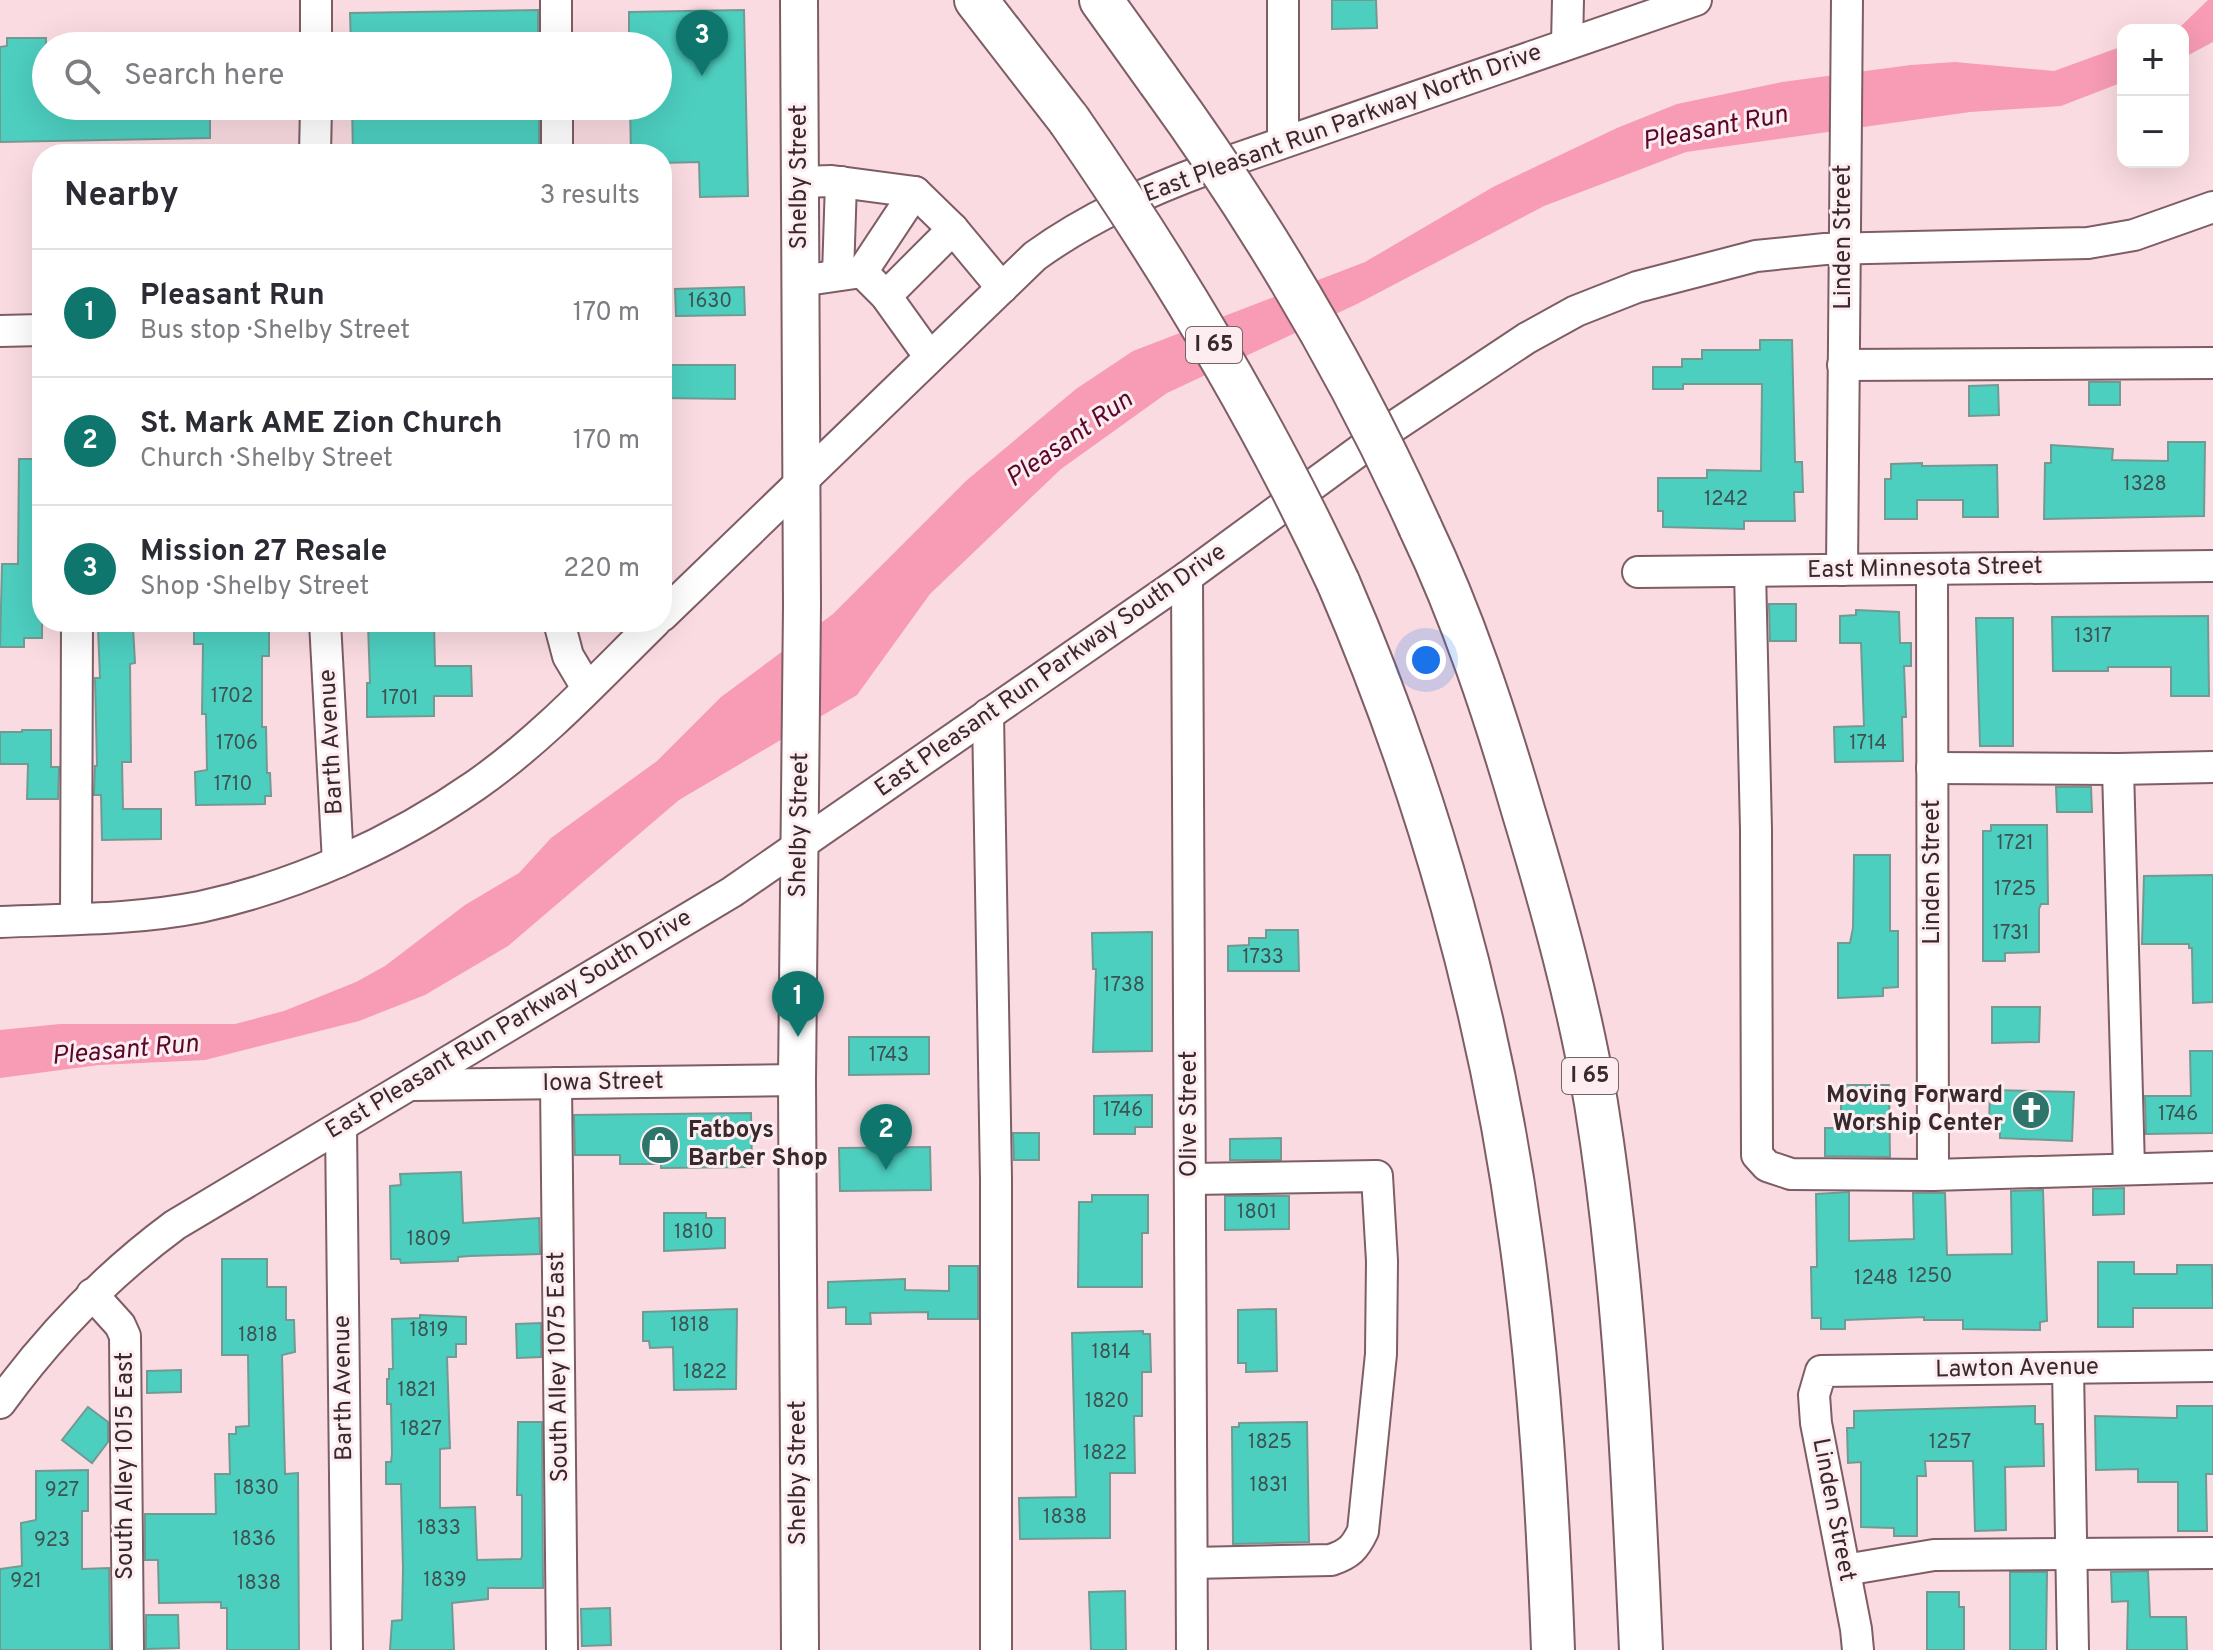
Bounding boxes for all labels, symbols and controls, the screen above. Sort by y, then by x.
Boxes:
pin: 3 [676,10,728,76]
map controls [2117,24,2189,168]
button: + [2117,24,2189,96]
search box [32,32,672,120]
street label: East Pleasant Run Parkway North Drive [1140,38,1546,210]
icon: search [60,54,104,98]
text: Search here [124,58,284,95]
button: − [2117,96,2189,168]
water label: Pleasant Run [1640,99,1790,159]
street label: Shelby Street [785,104,815,250]
street label: Linden Street [1829,164,1859,310]
text: Nearby [64,175,179,218]
text: 3 results [540,180,640,213]
text: Pleasant Run [140,278,325,315]
house number: 1630 [688,289,732,315]
text: 1 [85,297,95,330]
text: 170 m [573,297,640,330]
text: Bus stop · Shelby Street [140,315,410,348]
road number: I 65 [1186,327,1242,363]
water label: Pleasant Run [1000,384,1140,496]
text: St. Mark AME Zion Church [140,406,502,443]
text: 2 [82,425,98,458]
text: 170 m [573,425,640,458]
text: Church · Shelby Street [140,443,393,476]
house number: 1328 [2123,472,2167,498]
house number: 1242 [1704,487,1748,513]
text: Mission 27 Resale [140,534,387,571]
street label: East Pleasant Run Parkway South Drive [869,538,1233,804]
street label: East Minnesota Street [1807,552,2043,586]
text: 3 [82,553,98,586]
text: 220 m [563,553,640,586]
text: Shop · Shelby Street [140,571,369,604]
house number: 1317 [2074,624,2112,650]
your location [1406,640,1446,680]
street label: Barth Avenue [313,669,351,815]
house number: 1702 [211,684,253,710]
house number: 1701 [381,686,419,712]
house number: 1706 [216,731,258,757]
house number: 1714 [1849,731,1887,757]
street label: Shelby Street [784,752,816,898]
house number: 1710 [214,772,252,798]
street label: Linden Street [1918,799,1948,945]
house number: 1721 [1996,831,2034,857]
house number: 1725 [1994,877,2036,903]
street label: East Pleasant Run Parkway South Drive [320,903,698,1147]
house number: 1731 [1993,921,2029,947]
house number: 1733 [1242,945,1284,971]
pin: 1 [772,971,824,1037]
house number: 1738 [1103,973,1145,999]
water label: Pleasant Run [50,1028,200,1074]
house number: 1743 [869,1043,909,1069]
street label: Olive Street [1175,1051,1205,1177]
road number: I 65 [1562,1058,1618,1094]
street label: Iowa Street [542,1067,664,1099]
place label: Moving Forward Worship Center [1826,1081,2003,1139]
church icon: Moving Forward Worship Center [2010,1089,2052,1131]
house number: 1746 [1103,1098,1143,1124]
house number: 1746 [2158,1102,2198,1128]
pin: 2 [860,1104,912,1170]
place label: Fatboys Barber Shop [688,1116,828,1174]
shop icon: Fatboys Barber Shop [639,1124,681,1166]
house number: 1801 [1237,1200,1277,1226]
house number: 1810 [674,1220,714,1246]
house number: 1809 [407,1227,451,1253]
street label: South Alley 1075 East [542,1251,576,1483]
house number: 1250 [1908,1264,1952,1290]
house number: 1248 [1854,1266,1898,1292]
house number: 1818 [670,1313,710,1339]
street label: Barth Avenue [328,1315,360,1461]
house number: 1819 [409,1318,449,1344]
house number: 1818 [238,1323,278,1349]
house number: 1814 [1091,1340,1131,1366]
street label: South Alley 1015 East [111,1352,141,1580]
street label: Lawton Avenue [1935,1353,2099,1385]
house number: 1822 [683,1360,727,1386]
house number: 1821 [398,1378,436,1404]
house number: 1820 [1085,1389,1129,1415]
street label: Shelby Street [784,1400,814,1546]
house number: 1827 [400,1417,442,1443]
house number: 1825 [1248,1430,1292,1456]
house number: 1257 [1929,1430,1971,1456]
street label: Linden Street [1804,1436,1862,1584]
house number: 1822 [1083,1441,1127,1467]
house number: 1831 [1249,1473,1289,1499]
house number: 1830 [235,1476,279,1502]
house number: 927 [45,1478,79,1504]
house number: 1838 [1043,1505,1087,1531]
house number: 1833 [417,1516,461,1542]
house number: 1836 [232,1527,276,1553]
house number: 923 [34,1528,70,1554]
house number: 1839 [423,1568,467,1594]
house number: 921 [10,1569,42,1595]
house number: 1838 [237,1571,281,1597]

